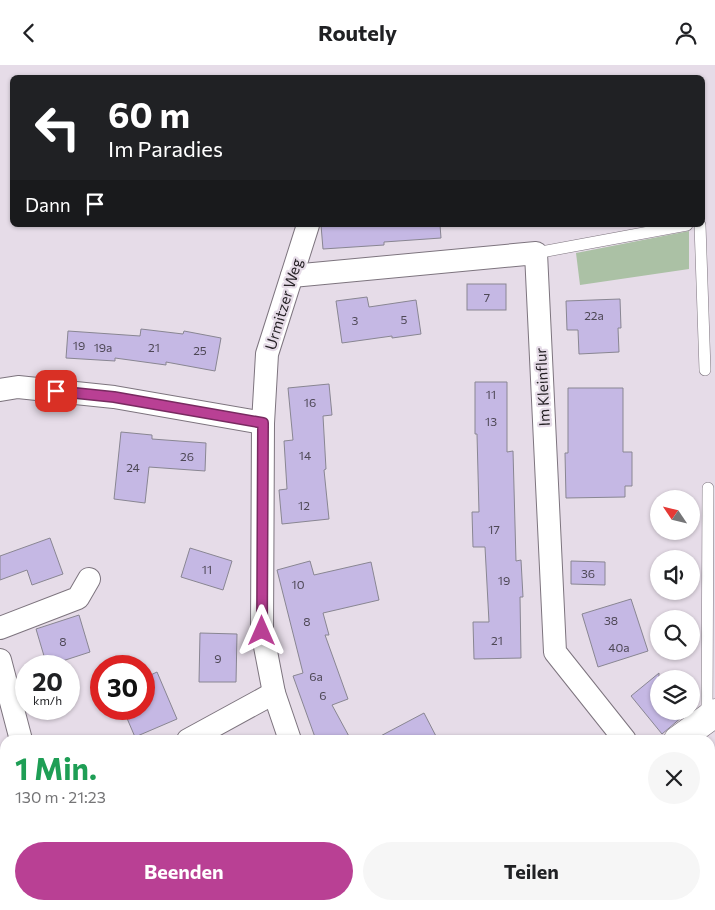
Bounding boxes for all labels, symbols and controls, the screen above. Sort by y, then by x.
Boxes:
icon: back [15,19,43,47]
text: Routely [318,19,397,46]
icon: person [672,19,700,47]
text: 60 m [108,92,190,135]
icon: left [25,95,90,160]
text: Im Paradies [108,135,223,162]
icon: arrive [81,190,109,218]
text: Dann [25,193,71,216]
street label: Urmitzer Weg [261,256,305,352]
house number: 7 [484,290,490,304]
house number: 22a [584,308,604,322]
house number: 5 [401,312,408,326]
house number: 3 [352,313,359,327]
house number: 19 [73,338,85,352]
house number: 19a [94,340,112,354]
house number: 21 [148,340,160,354]
house number: 25 [193,343,207,357]
street label: Im Kleinflur [531,347,553,427]
pin [35,370,77,412]
icon: arrive [42,377,70,405]
house number: 11 [486,387,496,401]
house number: 16 [304,395,316,409]
house number: 13 [485,414,497,428]
house number: 14 [299,448,311,462]
house number: 26 [180,449,194,463]
house number: 24 [126,460,140,474]
north arrow [650,490,700,540]
map controls [650,490,700,720]
house number: 12 [298,498,310,512]
house number: 17 [488,522,500,536]
button: sound [650,550,700,600]
house number: 11 [202,562,212,576]
house number: 36 [581,566,595,580]
house number: 19 [498,573,510,587]
house number: 10 [292,577,305,591]
position arrow [235,604,287,656]
button: search [650,610,700,660]
house number: 38 [604,613,618,627]
house number: 8 [303,614,311,628]
house number: 21 [491,633,503,647]
house number: 8 [59,634,67,648]
house number: 40a [608,640,630,654]
house number: 9 [214,651,222,665]
speed limit sign: 30 [90,655,155,720]
text: 20 [32,666,63,696]
house number: 6a [309,669,323,683]
button: layers [650,670,700,720]
house number: 6 [319,688,327,702]
text: km/h [33,693,62,707]
text: 1 Min. [15,749,97,786]
button: close [648,752,700,804]
text: 130 m · 21:23 [15,787,106,806]
button: Beenden [15,842,353,900]
button: Teilen [363,842,700,900]

